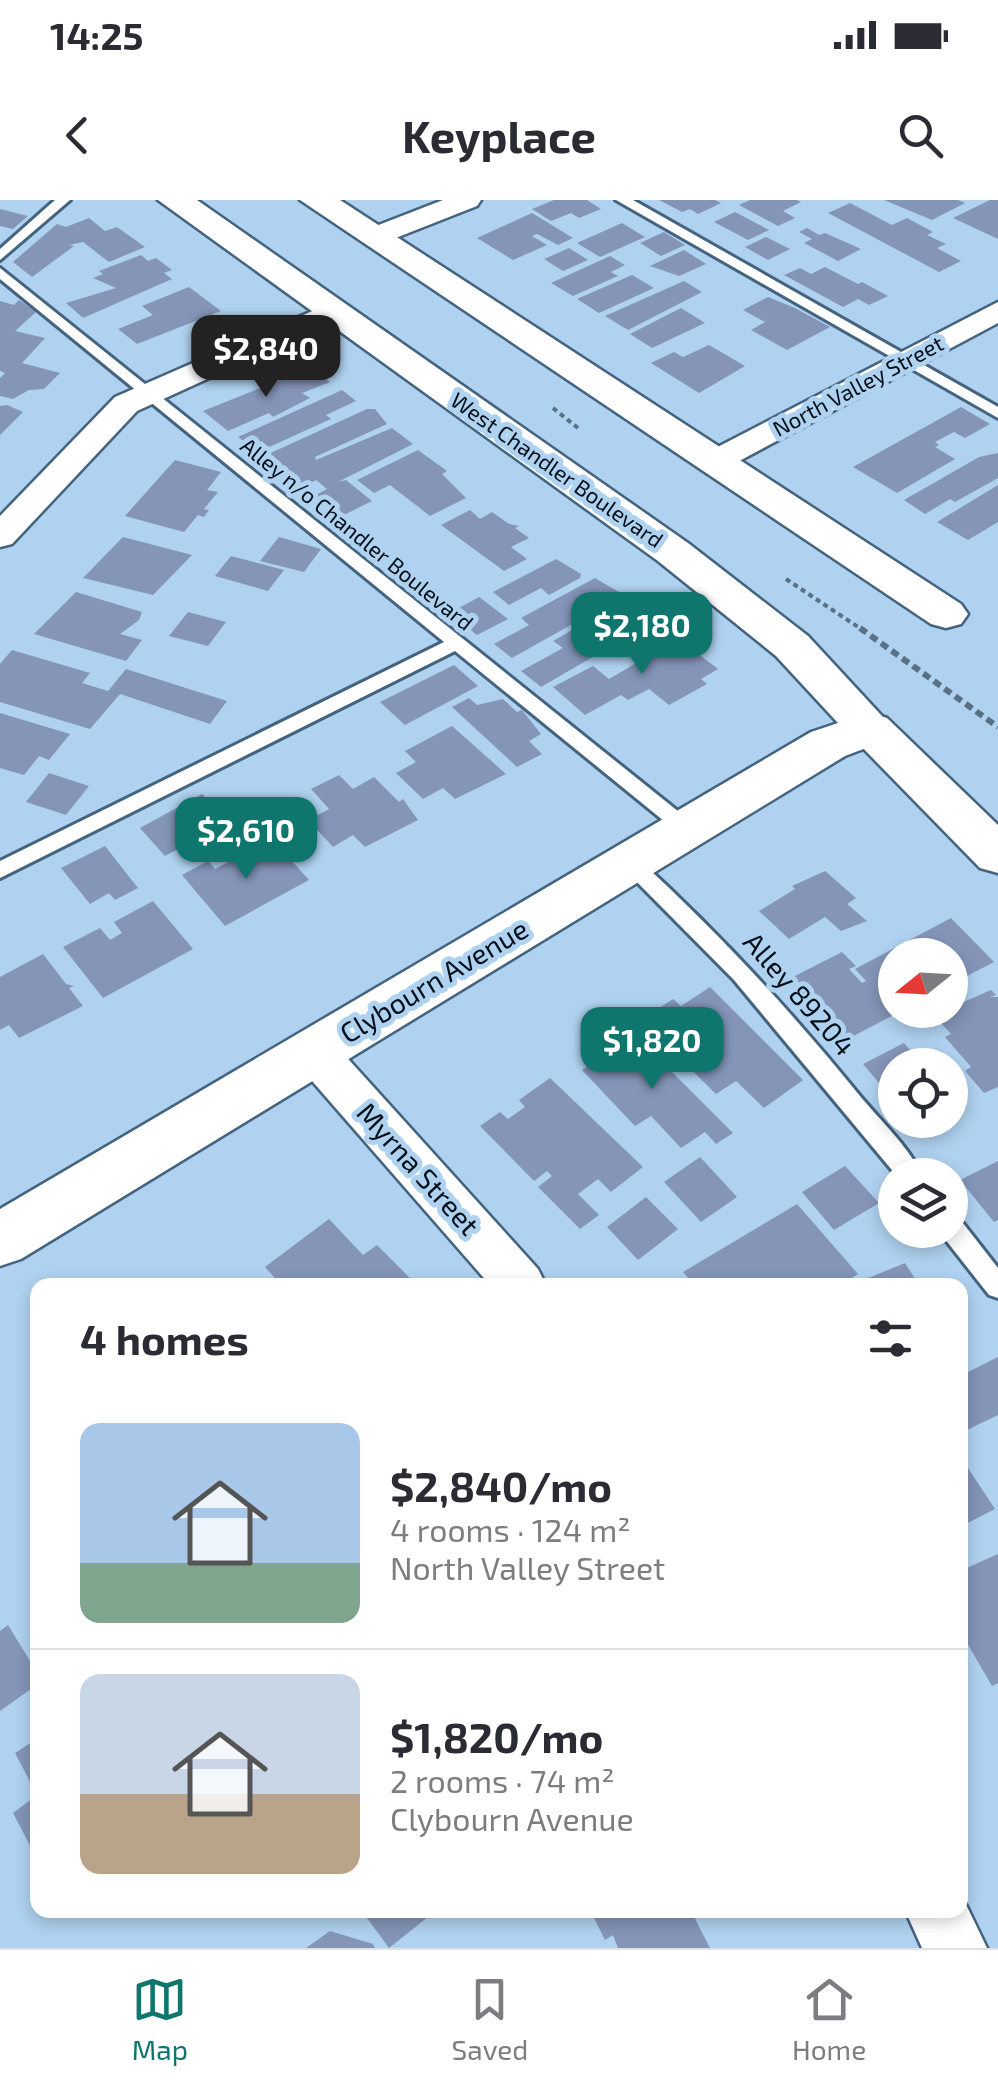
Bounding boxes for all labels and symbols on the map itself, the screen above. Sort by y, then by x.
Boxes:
pin: $2,840 [185,315,347,400]
street label: North Valley Street [768,329,947,441]
street label: West Chandler Boulevard [447,386,669,552]
street label: Alley n/o Chandler Boulevard [236,431,479,635]
pin: $2,180 [561,592,723,677]
pin: $2,610 [165,797,327,882]
street label: Clybourn Avenue [333,911,534,1050]
street label: Alley 89204 [737,925,863,1062]
north arrow [878,938,968,1028]
pin: $1,820 [571,1007,733,1092]
street label: Myrna Street [350,1095,487,1241]

